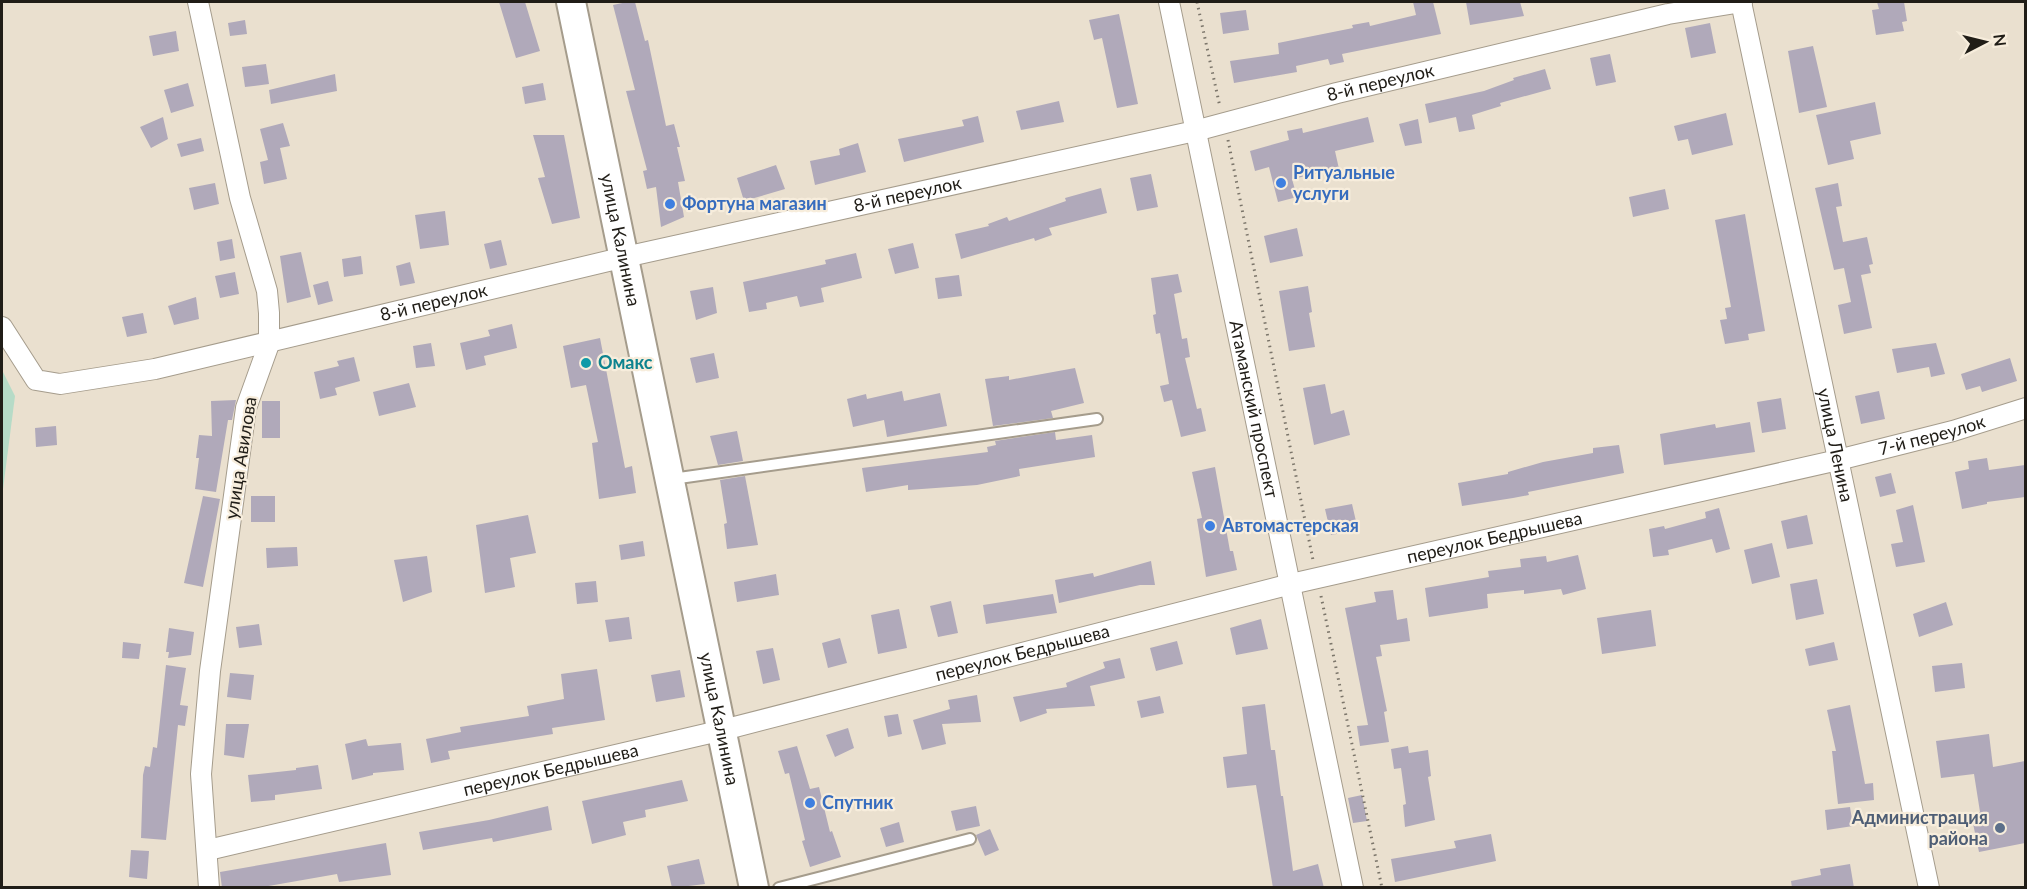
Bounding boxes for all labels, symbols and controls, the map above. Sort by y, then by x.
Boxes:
north arrow [1955,12,2015,72]
text: N [1990,33,2011,47]
street label: 8-й переулок [1324,58,1437,105]
place label: Ритуальные услуги [1293,161,1395,204]
street label: улица Калинина [597,171,646,308]
street label: 8-й переулок [851,171,964,216]
marker: Ритуальные услуги [1274,176,1288,190]
place label: Фортуна магазин [682,192,827,214]
marker: Фортуна магазин [663,197,677,211]
street label: 8-й переулок [378,278,490,325]
street label: Атаманский проспект [1225,318,1284,500]
place label: Омакс [598,351,653,373]
marker: Омакс [579,356,593,370]
street label: улица Ленина [1813,386,1859,504]
street label: улица Авилова [219,395,261,521]
street label: 7-й переулок [1876,409,1988,459]
street label: переулок Бедрышева [1405,506,1584,567]
place label: Автомастерская [1221,514,1359,536]
marker: Автомастерская [1203,519,1217,533]
street label: переулок Бедрышева [933,619,1112,685]
street label: улица Калинина [696,650,744,787]
street label: переулок Бедрышева [461,738,640,800]
place label: Спутник [822,791,894,813]
marker: Спутник [803,796,817,810]
place label: Администрация района [1851,806,1988,849]
marker: Администрация района [1993,821,2007,835]

